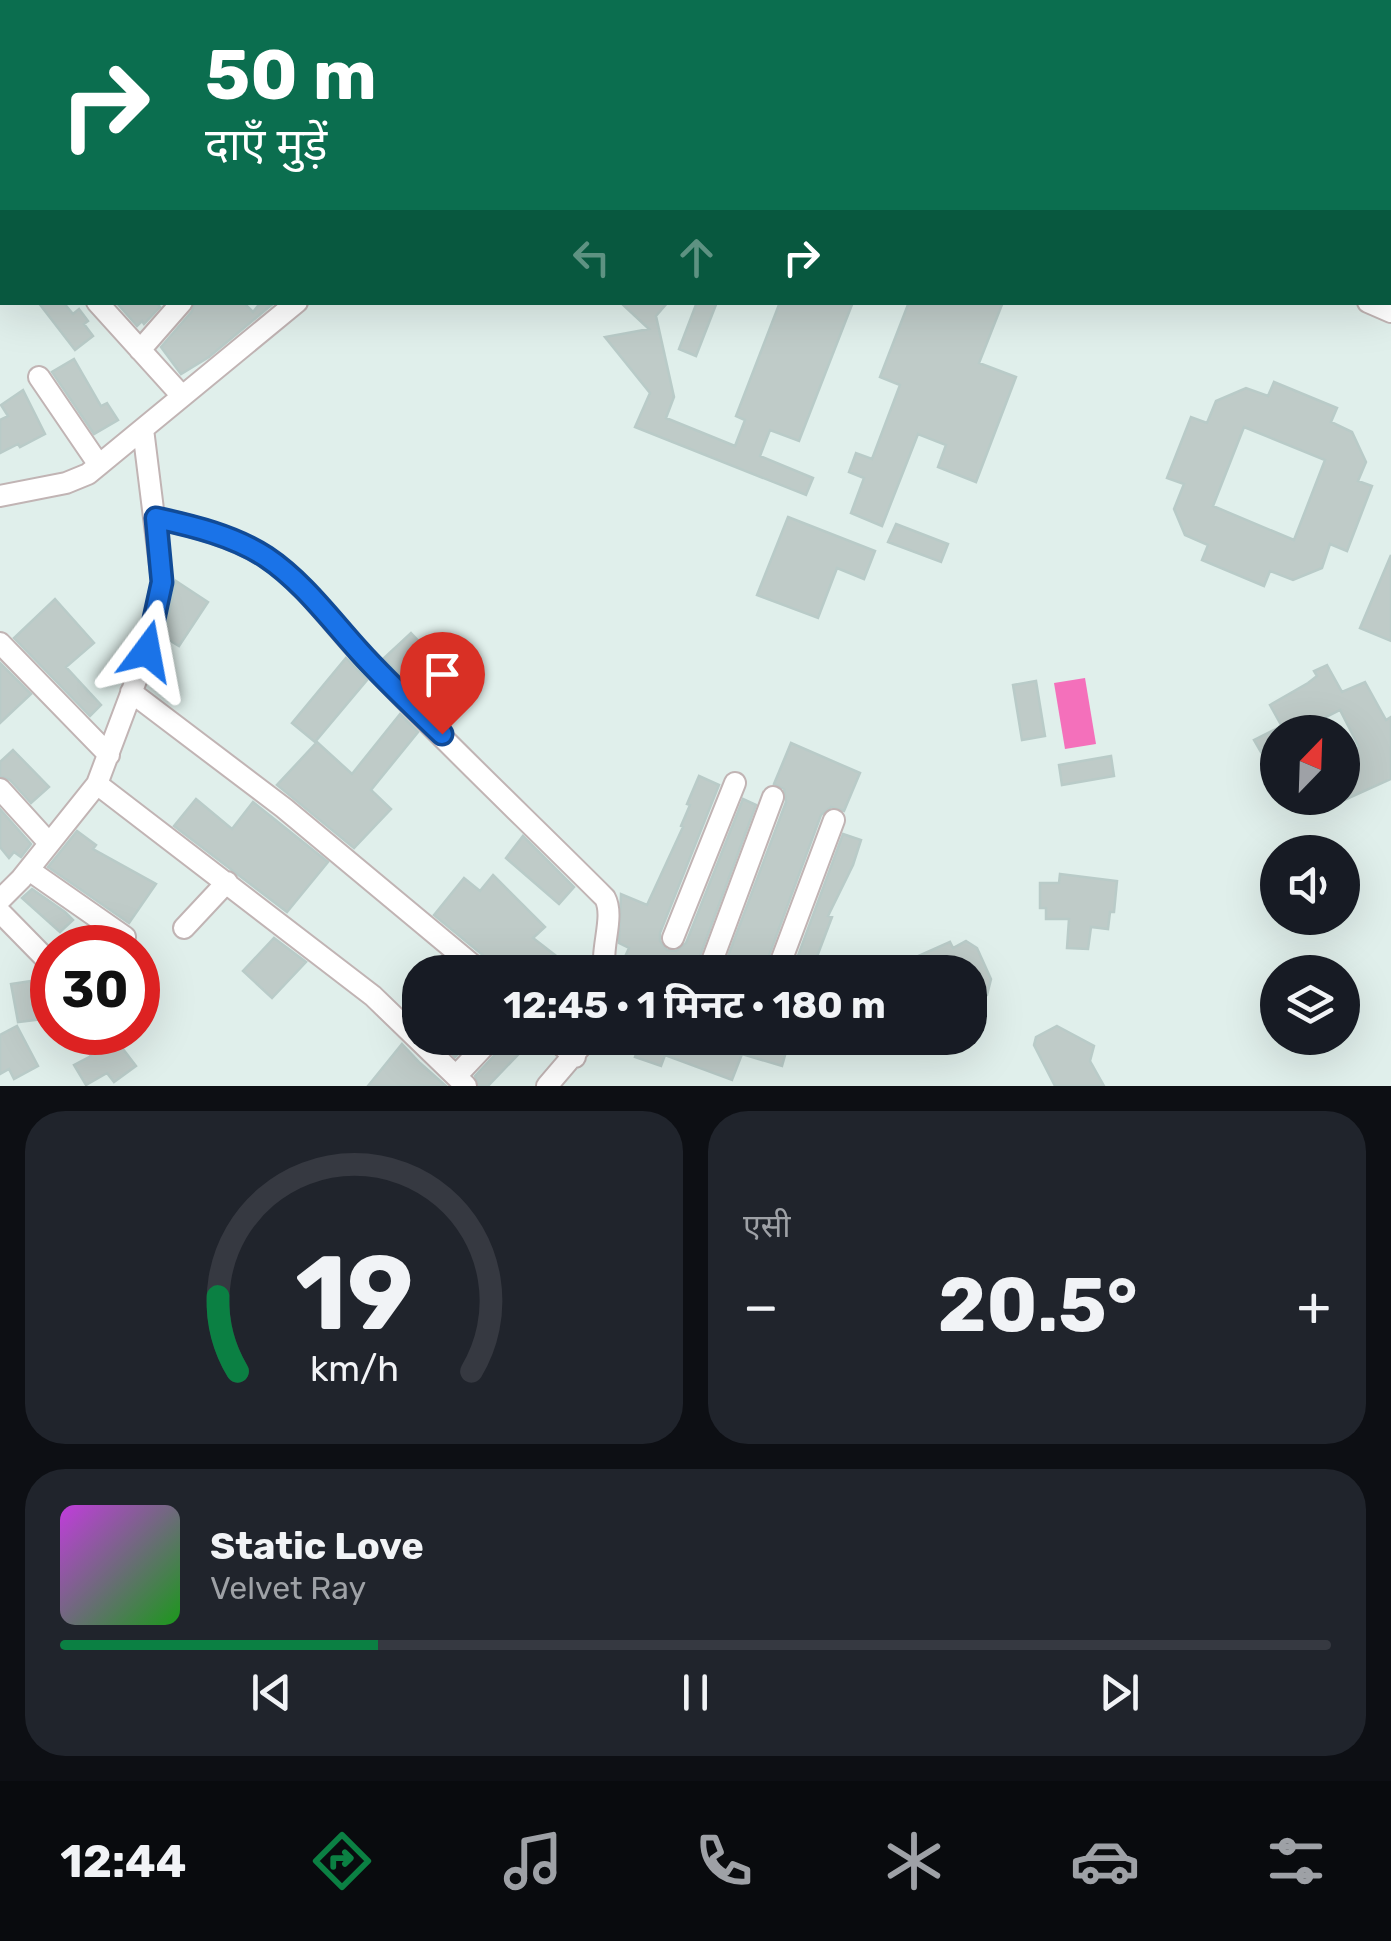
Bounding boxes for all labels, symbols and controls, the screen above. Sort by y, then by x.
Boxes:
text: 50 m [205,34,377,117]
icon: right [40,40,170,170]
text: दाएँ मुड़ें [205,118,327,171]
icon: left [564,230,619,285]
icon: ahead [669,230,724,285]
icon: right [774,230,829,285]
position arrow [95,599,199,703]
pin [400,632,485,735]
icon: arrive [415,647,470,702]
north arrow [1260,715,1360,815]
map controls [1260,715,1360,1055]
button: sound [1260,835,1360,935]
speed limit sign: 30 [30,925,160,1055]
button: layers [1260,955,1360,1055]
text: 12:45 · 1 मिनट · 180 m [503,982,886,1028]
text: एसी [743,1207,791,1245]
text: 19 [295,1232,413,1355]
text: 20.5° [938,1261,1138,1350]
text: − [743,1274,779,1339]
text: + [1297,1274,1331,1339]
text: km/h [309,1348,399,1390]
text: Static Love [210,1523,424,1569]
text: Velvet Ray [210,1569,366,1607]
icon: previous [244,1665,299,1720]
icon: pause [668,1665,723,1720]
icon: next [1092,1665,1147,1720]
icon: directions [307,1826,377,1896]
icon: music [498,1826,568,1896]
icon: phone [689,1826,759,1896]
icon: climate [879,1826,949,1896]
icon: car [1070,1826,1140,1896]
icon: filters [1261,1826,1331,1896]
text: 12:44 [60,1835,187,1888]

